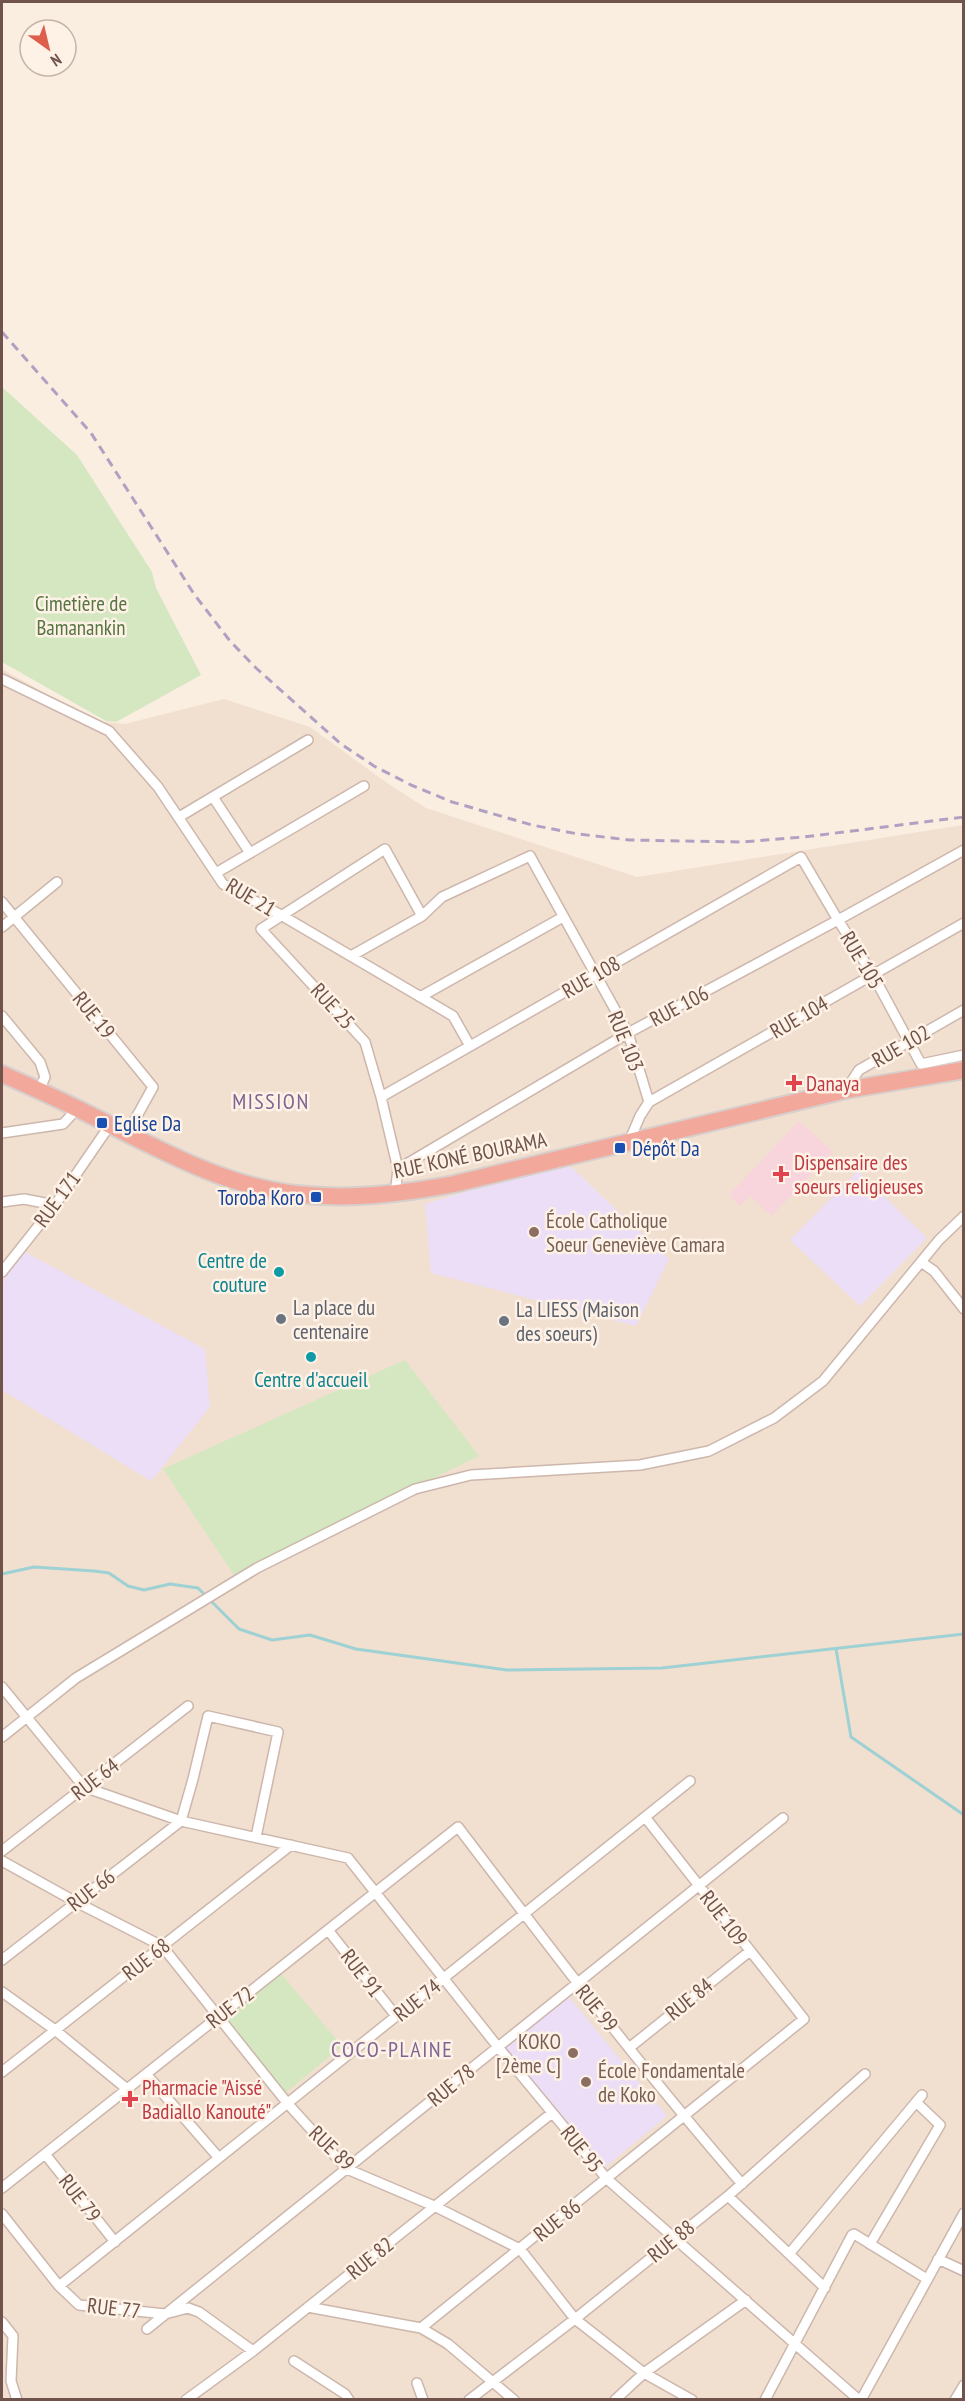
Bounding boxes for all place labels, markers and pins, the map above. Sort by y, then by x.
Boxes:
place label: Danaya [806,1070,859,1097]
marker: Danaya [787,1076,801,1090]
place label: Eglise Da [114,1110,181,1137]
marker: Eglise Da [95,1116,109,1130]
place label: Dépôt Da [632,1135,700,1162]
marker: Dépôt Da [613,1141,627,1155]
place label: Dispensaire des soeurs religieuses [794,1149,923,1200]
marker: Dispensaire des soeurs religieuses [772,1165,790,1183]
place label: Toroba Koro [217,1184,304,1211]
marker: Toroba Koro [309,1190,323,1204]
place label: École Catholique Soeur Geneviève Camara [546,1207,725,1258]
marker: École Catholique Soeur Geneviève Camara [527,1225,541,1239]
place label: Centre de couture [198,1247,267,1298]
marker: Centre de couture [272,1265,286,1279]
place label: La place du centenaire [293,1294,375,1345]
place label: La LIESS (Maison des soeurs) [516,1296,639,1347]
marker: La place du centenaire [274,1312,288,1326]
marker: La LIESS (Maison des soeurs) [497,1314,511,1328]
marker: Centre d'accueil [304,1350,318,1364]
place label: Centre d'accueil [254,1366,368,1393]
place label: KOKO [2ème C] [496,2028,561,2079]
marker: KOKO [2ème C] [566,2046,580,2060]
place label: École Fondamentale de Koko [598,2057,745,2108]
place label: Pharmacie "Aissé Badiallo Kanouté" [142,2074,271,2125]
marker: École Fondamentale de Koko [579,2075,593,2089]
marker: Pharmacie "Aissé Badiallo Kanouté" [123,2092,137,2106]

